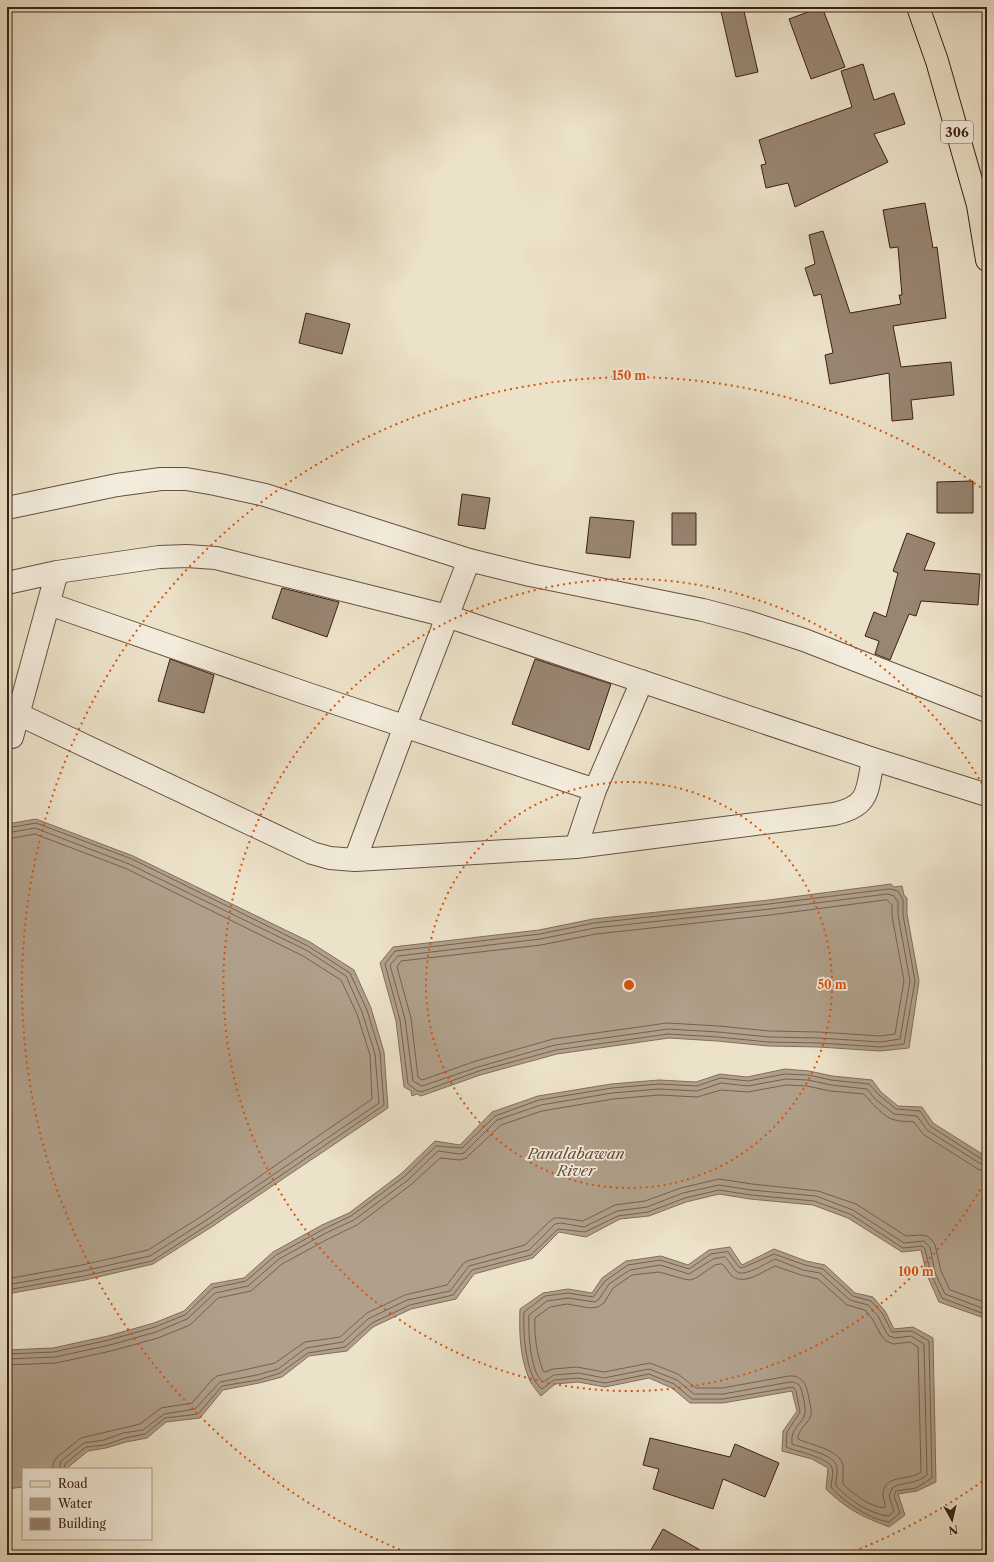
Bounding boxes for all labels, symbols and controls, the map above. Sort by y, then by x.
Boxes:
road number: 306 [941,121,973,143]
text: 150 m [612,368,646,383]
text: 50 m [817,977,847,992]
centre of rings [622,978,636,992]
water label: Panalabawan River [526,1144,625,1180]
text: 100 m [898,1264,934,1279]
legend [22,1468,152,1540]
text: Road [58,1476,88,1491]
text: Water [57,1496,92,1511]
north arrow [932,1500,972,1540]
text: Building [58,1516,106,1531]
text: N [947,1522,959,1538]

